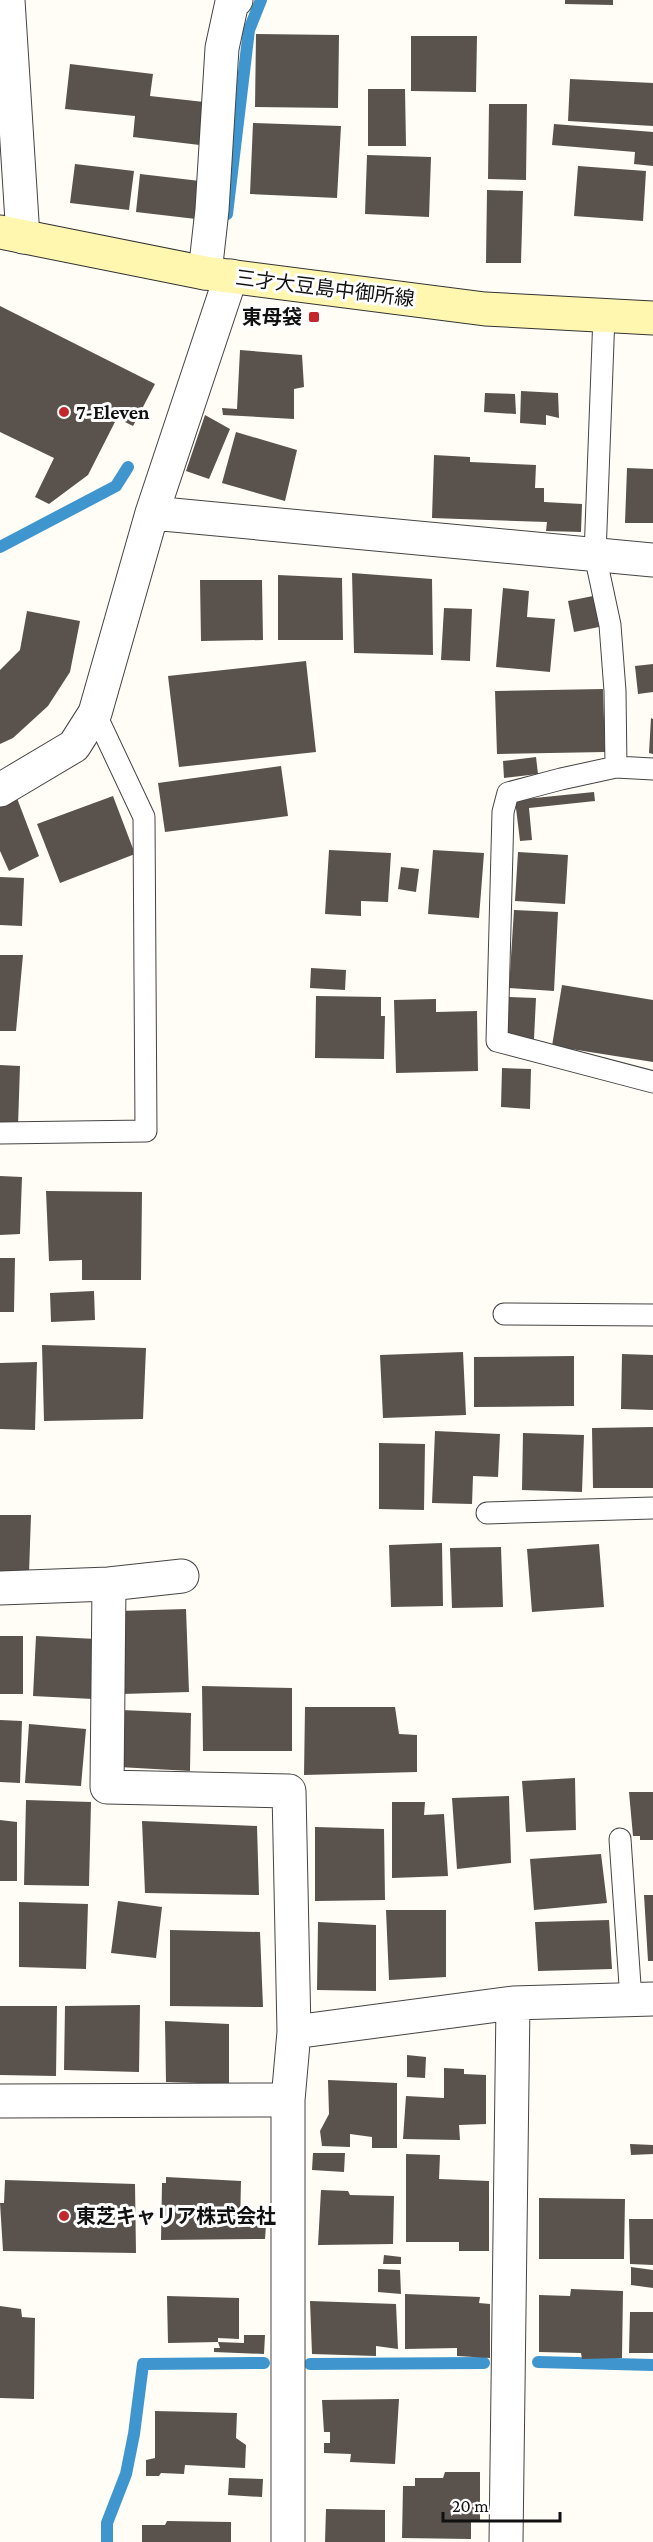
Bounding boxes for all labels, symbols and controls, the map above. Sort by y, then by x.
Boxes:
street label: 三才大豆島中御所線 [234,266,416,310]
place label: 東母袋 [242,306,302,328]
marker: 東母袋 [307,310,321,324]
place label: 7-Eleven [76,401,150,423]
marker: 7-Eleven [57,405,71,419]
place label: 東芝キャリア株式会社 [76,2205,276,2227]
marker: 東芝キャリア株式会社 [57,2209,71,2223]
scale bar [443,2485,560,2523]
text: 20 m [452,2496,489,2516]

